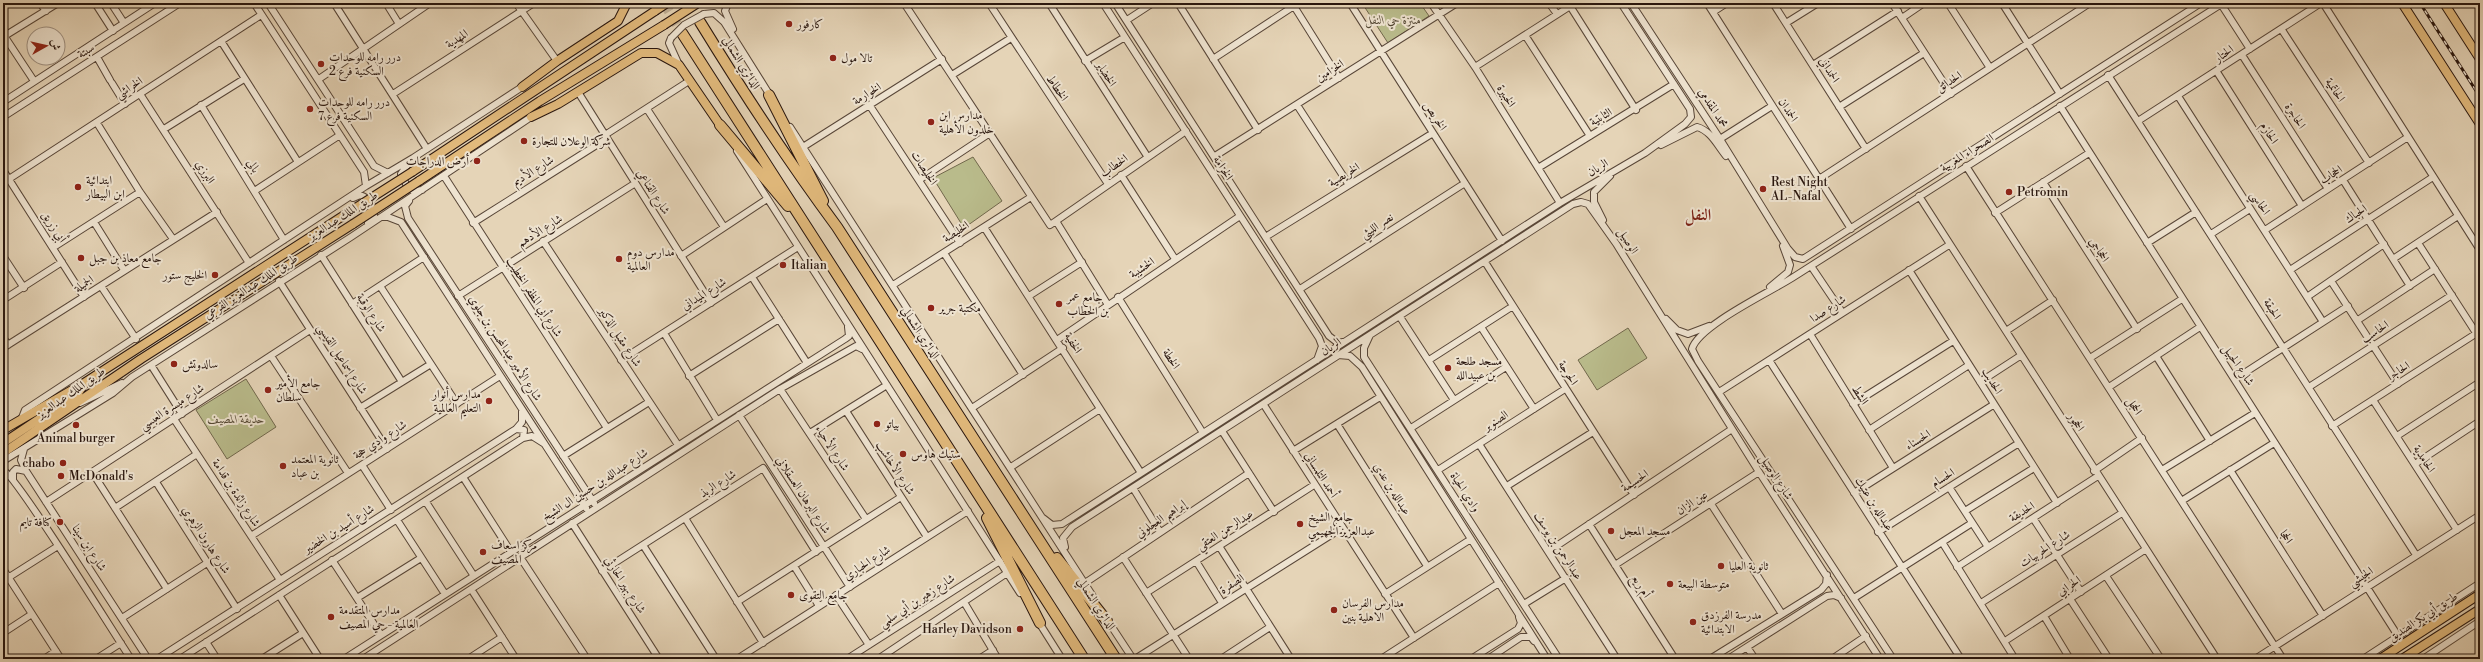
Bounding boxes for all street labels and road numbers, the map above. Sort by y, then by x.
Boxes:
street label: المهدية [443,26,471,52]
street label: الدائري الشمالي [717,34,763,94]
street label: سبتة [75,40,97,62]
street label: الحتار [2210,42,2237,67]
street label: الحمداني [1814,54,1843,87]
street label: الخزامين [1313,56,1347,86]
street label: الخضاير [1091,57,1120,90]
street label: الحدائق [1933,68,1965,96]
street label: الخطاط [1043,72,1072,105]
street label: الخراشي [112,73,148,105]
street label: الحاتمية [2322,75,2348,105]
street label: الخوارمة [850,79,884,109]
street label: الخبيرة [1493,82,1519,111]
street label: محمد المقدمي [1693,85,1731,132]
street label: الحمدان [1775,95,1801,125]
street label: الخريص [1420,98,1450,134]
street label: الحاجرة [2281,100,2309,132]
street label: الثابتية [1587,104,1615,129]
street label: الحازم [2254,119,2282,149]
street label: الصحراء المغربية [1937,130,1997,175]
street label: الخليصات [907,148,941,188]
street label: شارع الأديم [508,151,558,192]
street label: الخطاب [1097,151,1131,181]
street label: الخزامة [1210,153,1236,183]
street label: بالي [241,156,263,177]
street label: الريان [1585,156,1612,180]
street label: البرزي [190,157,218,188]
street label: الخريصية [1326,159,1363,190]
street label: الحجاب [2317,162,2346,188]
street label: شارع القناعي [630,166,673,219]
street label: طريق الملك عبدالعزيز [304,188,381,245]
street label: الحاسي [2244,188,2274,220]
street label: الحباك [2342,201,2370,227]
street label: أبي زريق [37,208,71,247]
street label: شارع الأدهم [513,209,567,253]
street label: نصر الليثي [1358,210,1398,246]
street label: الخليصة [940,218,972,246]
street label: الوصيل [1614,225,1642,258]
street label: الحجاجي [2084,235,2113,267]
street label: طريق الملك عبدالعزيز الفرعي [201,251,302,325]
street label: شارع أبي المظفر الخطيب [500,254,566,342]
street label: الخشيبة [1126,254,1158,282]
street label: الجميلة [71,272,97,296]
street label: شارع الميداني [679,274,731,316]
street label: شارع الوقبة [350,291,389,337]
street label: شارع الأمير عبدالمحسن بن جلوي [463,291,547,406]
street label: شارع صدا [1807,292,1851,329]
street label: الحبقة [2260,296,2284,323]
street label: شارع مقبل الذكير [592,303,645,371]
street label: الدائري الشمالي [896,304,943,364]
street label: الحاسب [2358,317,2392,347]
street label: شارع إسماعيل القيسي [311,321,371,399]
street label: الخفية [1061,330,1085,357]
street label: الريان [1318,334,1345,359]
street label: شارع الحبيل [2216,341,2257,391]
street label: الخطة [1159,346,1183,372]
street label: الحرجة [1555,358,1581,388]
street label: الحاجر [2383,358,2413,385]
street label: طريق الملك عبدالعزيز [32,364,108,423]
street label: الحديب [1978,365,2006,397]
street label: شارع ميسرة العبسي [137,380,209,436]
street label: الشط [1848,382,1872,408]
street label: الحجل [2122,394,2145,419]
street label: الصنوبر [1479,407,1512,436]
street label: الحجور [2064,409,2088,435]
street label: شارع وادي حجة [350,417,411,465]
street label: شارع الأحياء [809,421,854,476]
street label: الحسناء [1902,426,1934,454]
street label: شارع الأخاشب [870,437,920,499]
street label: الحامدية [2410,442,2439,476]
street label: شارع عبدالله بن حسين ال الشيخ [539,445,653,527]
street label: أحمد التلمساني [1299,449,1342,502]
street label: شارع الوصيل [1753,451,1796,504]
street label: شارع البرهان العسقلاني [770,453,834,538]
street label: شارع زائدة بن قدامة [206,456,264,532]
street label: عبدالله بن عدي [1368,460,1414,519]
street label: الحسام [1928,465,1960,494]
street label: شارع الربذ [697,466,741,504]
street label: الحسيمة [1618,466,1652,496]
street label: وادي الحياة [1445,469,1484,516]
street label: عبدالله بن عتيك [1851,474,1897,534]
street label: عين الزان [1673,487,1711,519]
street label: إبراهيم العجلوني [1133,496,1193,545]
street label: الحديقة [2006,498,2038,526]
street label: شارع أسيد بن الخضير [299,500,379,560]
street label: شارع هارون الزهري [176,503,234,578]
street label: عبدالرحمن العتقي [1194,506,1259,557]
street label: عبدالرحمن بن يوسف [1530,509,1586,584]
street label: شارع ابن سينا [66,522,110,576]
street label: شارع الحربيات [2017,527,2075,573]
street label: الحجا [2276,527,2296,547]
street label: شارع الحباري [841,542,895,586]
street label: شارع بهير الحارثي [598,554,649,618]
street label: الجيشي [2346,563,2378,593]
street label: شارع زهير بن أبي سلمي [876,570,960,634]
street label: الصفرة [1217,570,1248,597]
street label: أم ريع [1625,571,1655,602]
street label: الحرابي [2054,572,2085,601]
street label: الدائري الشمالي [1072,575,1119,635]
street label: طريق أبي بكر الصديق [2385,588,2462,647]

